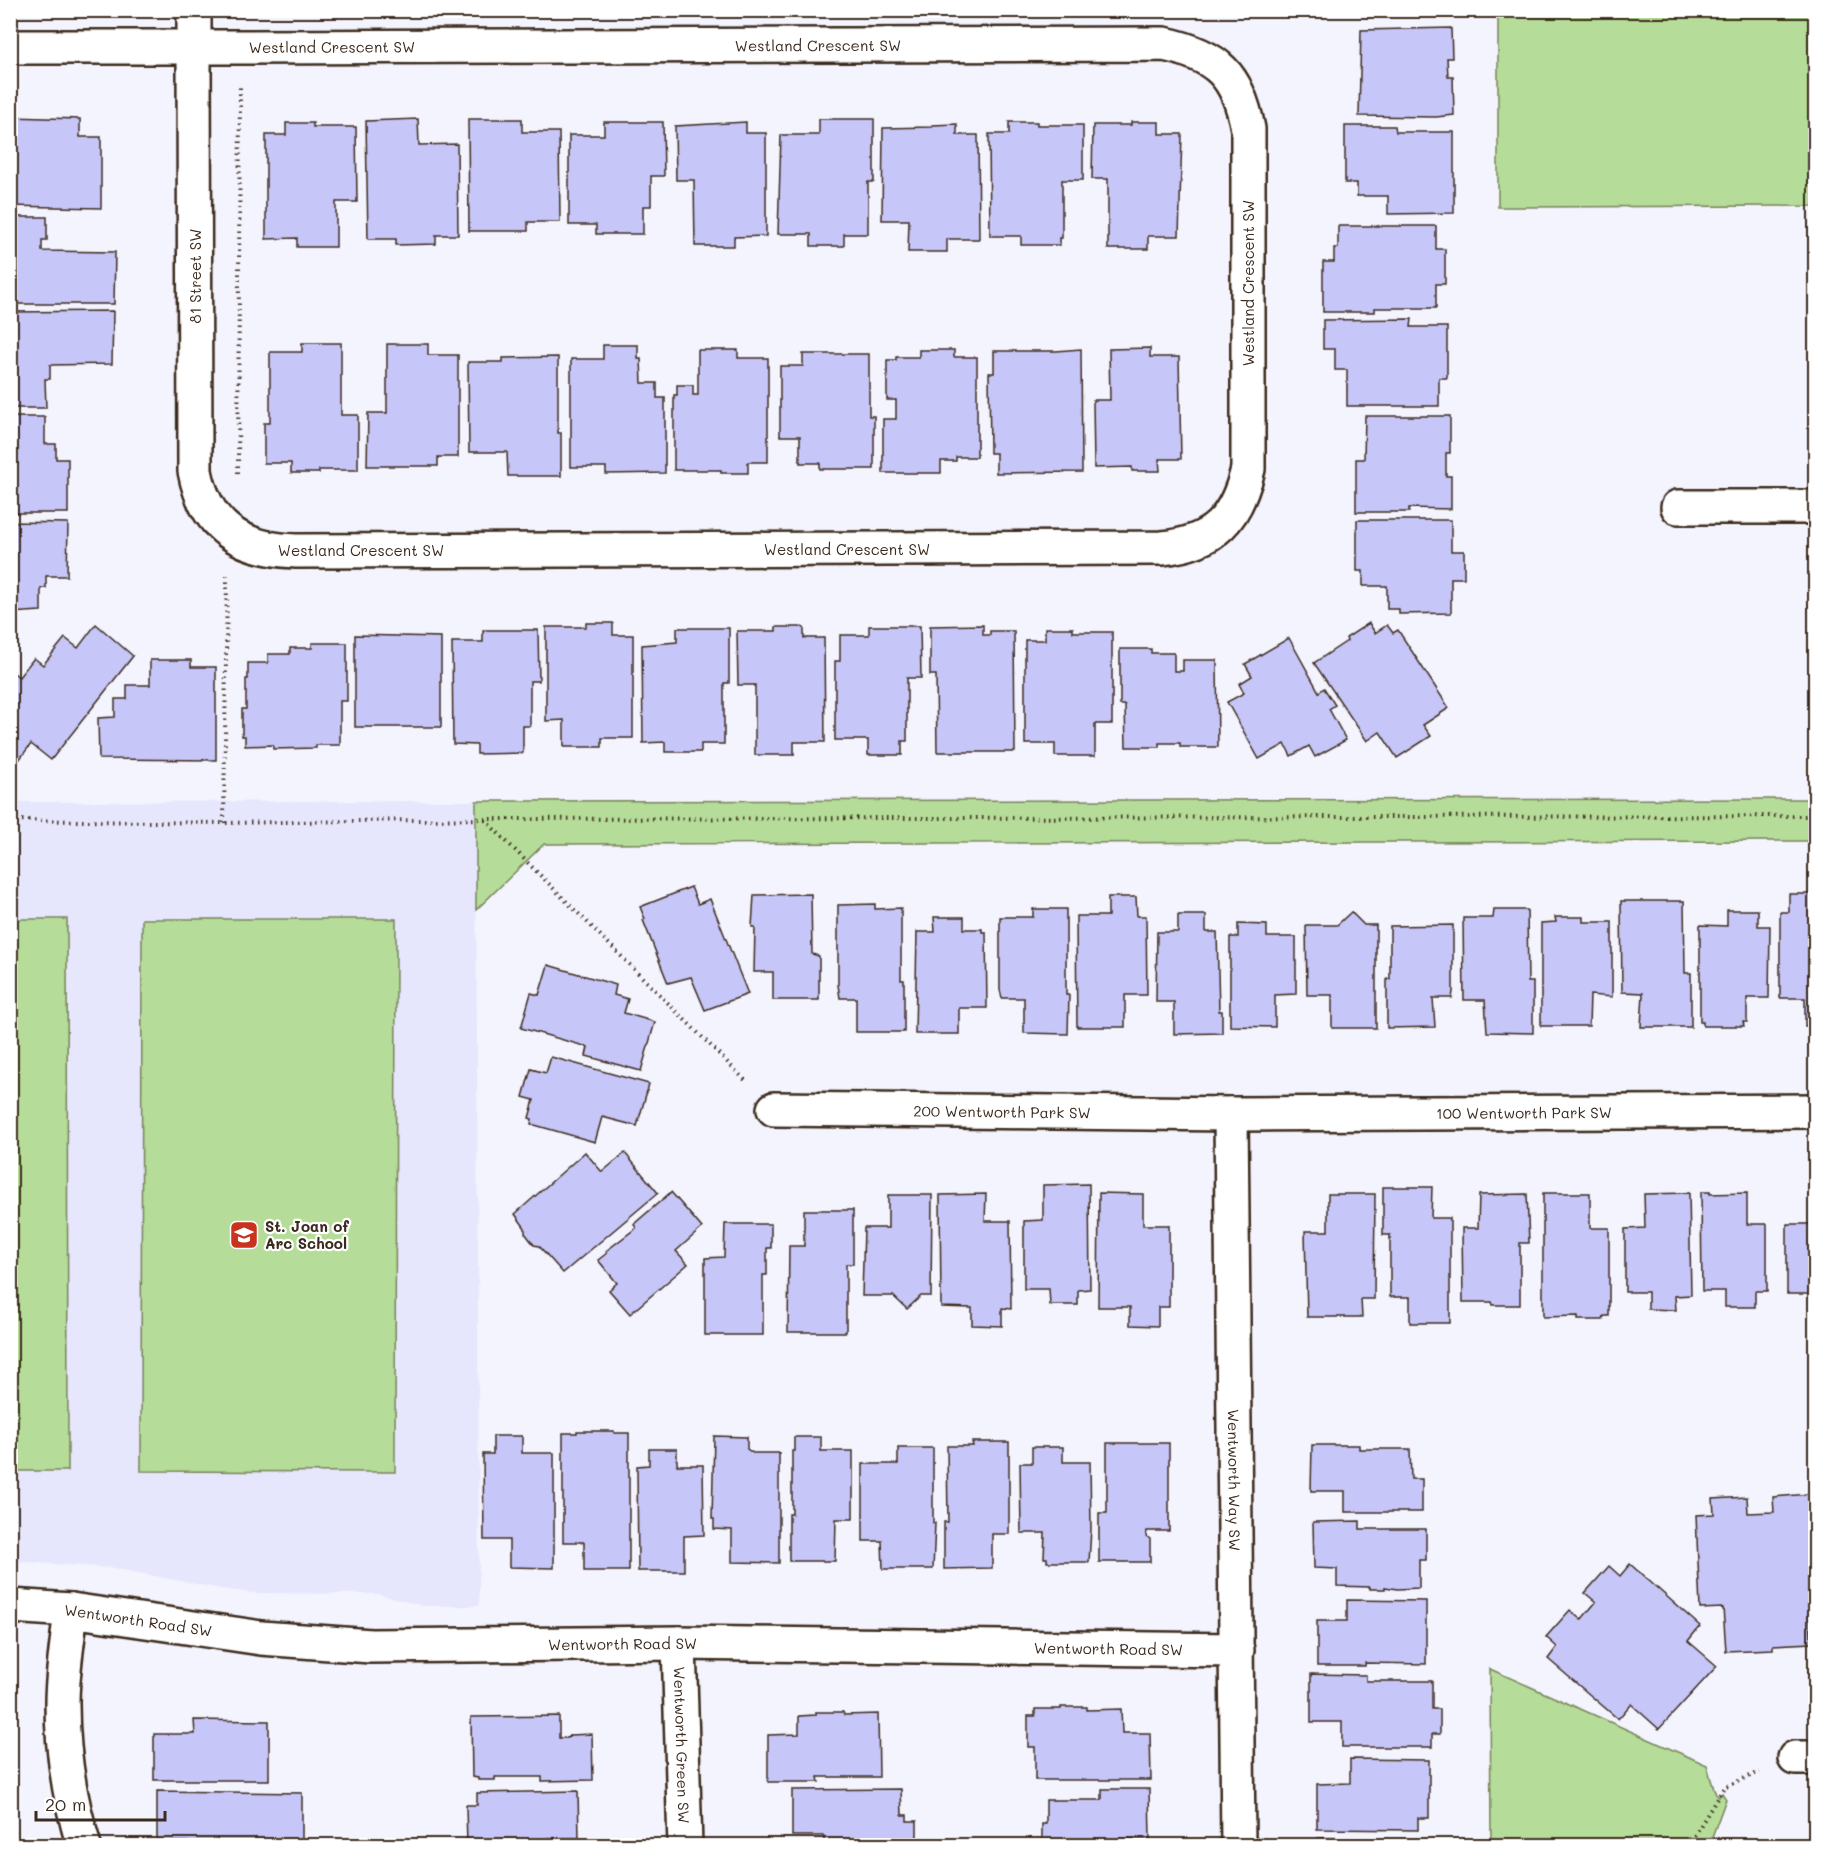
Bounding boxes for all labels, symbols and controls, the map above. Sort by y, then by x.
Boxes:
street label: Westland Crescent SW [735,35,901,55]
street label: Westland Crescent SW [249,36,415,57]
street label: Westland Crescent SW [1238,200,1258,366]
street label: 81 Street SW [185,229,205,323]
street label: Westland Crescent SW [764,539,930,559]
street label: Westland Crescent SW [278,540,444,560]
street label: 200 Wentworth Park SW [913,1101,1091,1122]
street label: 100 Wentworth Park SW [1436,1102,1612,1123]
place label: St. Joan of Arc School [265,1216,349,1253]
school or university icon: St. Joan of Arc School [228,1219,260,1251]
street label: Wentworth Way SW [1224,1409,1245,1551]
street label: Wentworth Road SW [64,1600,213,1641]
street label: Wentworth Road SW [548,1633,697,1654]
street label: Wentworth Road SW [1034,1637,1183,1659]
street label: Wentworth Green SW [670,1666,694,1824]
scale bar [36,1784,165,1822]
text: 20 m [45,1792,86,1816]

